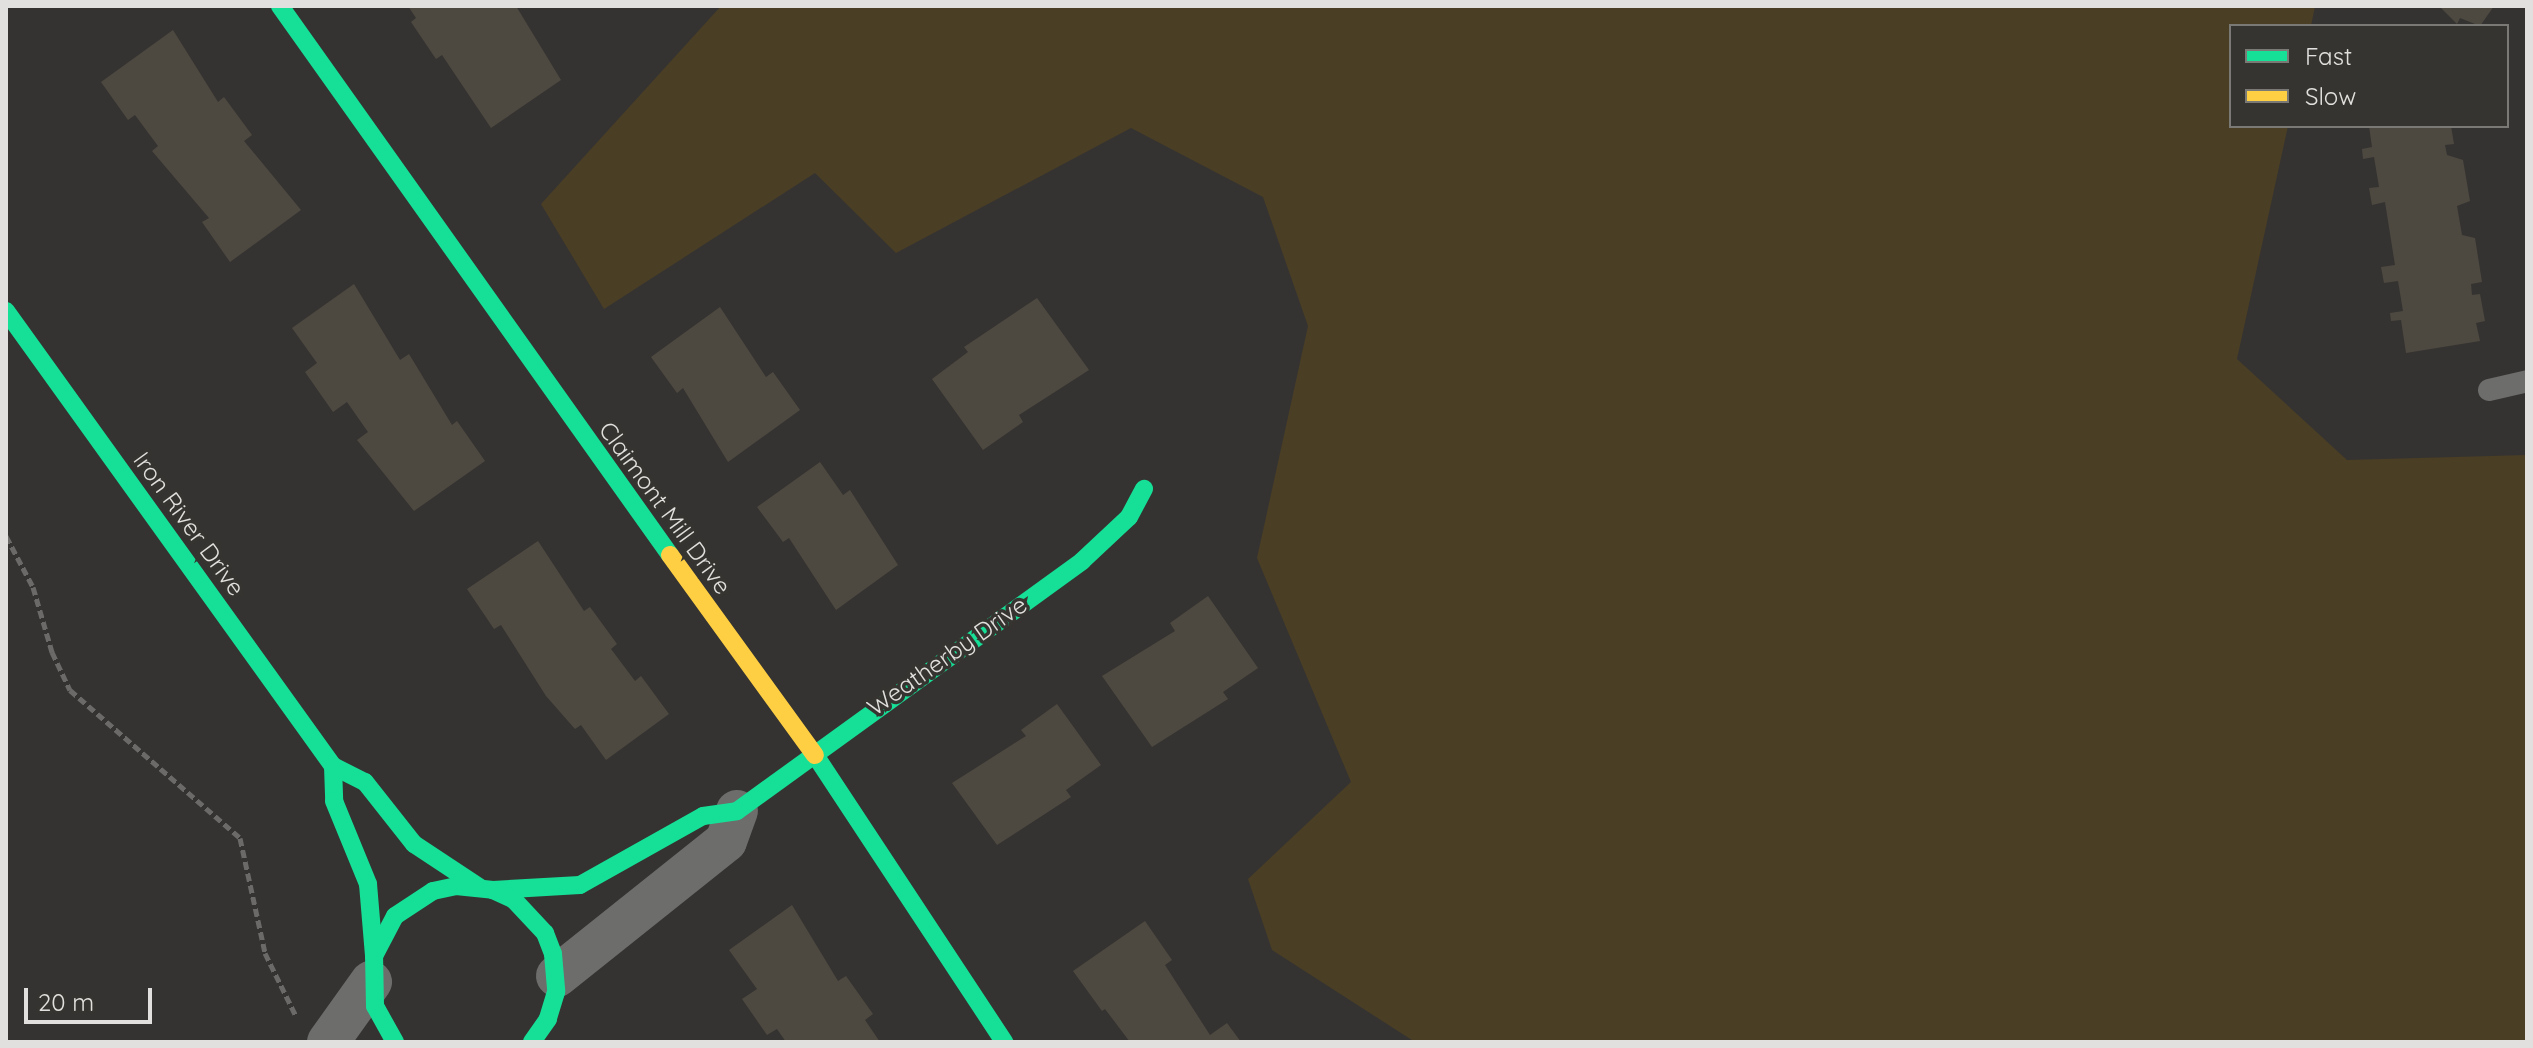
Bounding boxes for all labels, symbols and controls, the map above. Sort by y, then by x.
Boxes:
legend [2229,24,2509,128]
text: Fast [2305,41,2352,71]
text: Slow [2305,81,2356,111]
street label: Claimont Mill Drive [593,416,737,600]
street label: Iron River Drive [127,447,251,601]
street label: Weatherby Drive [862,590,1032,722]
scale bar [28,972,156,1022]
text: 20 m [38,987,94,1017]

